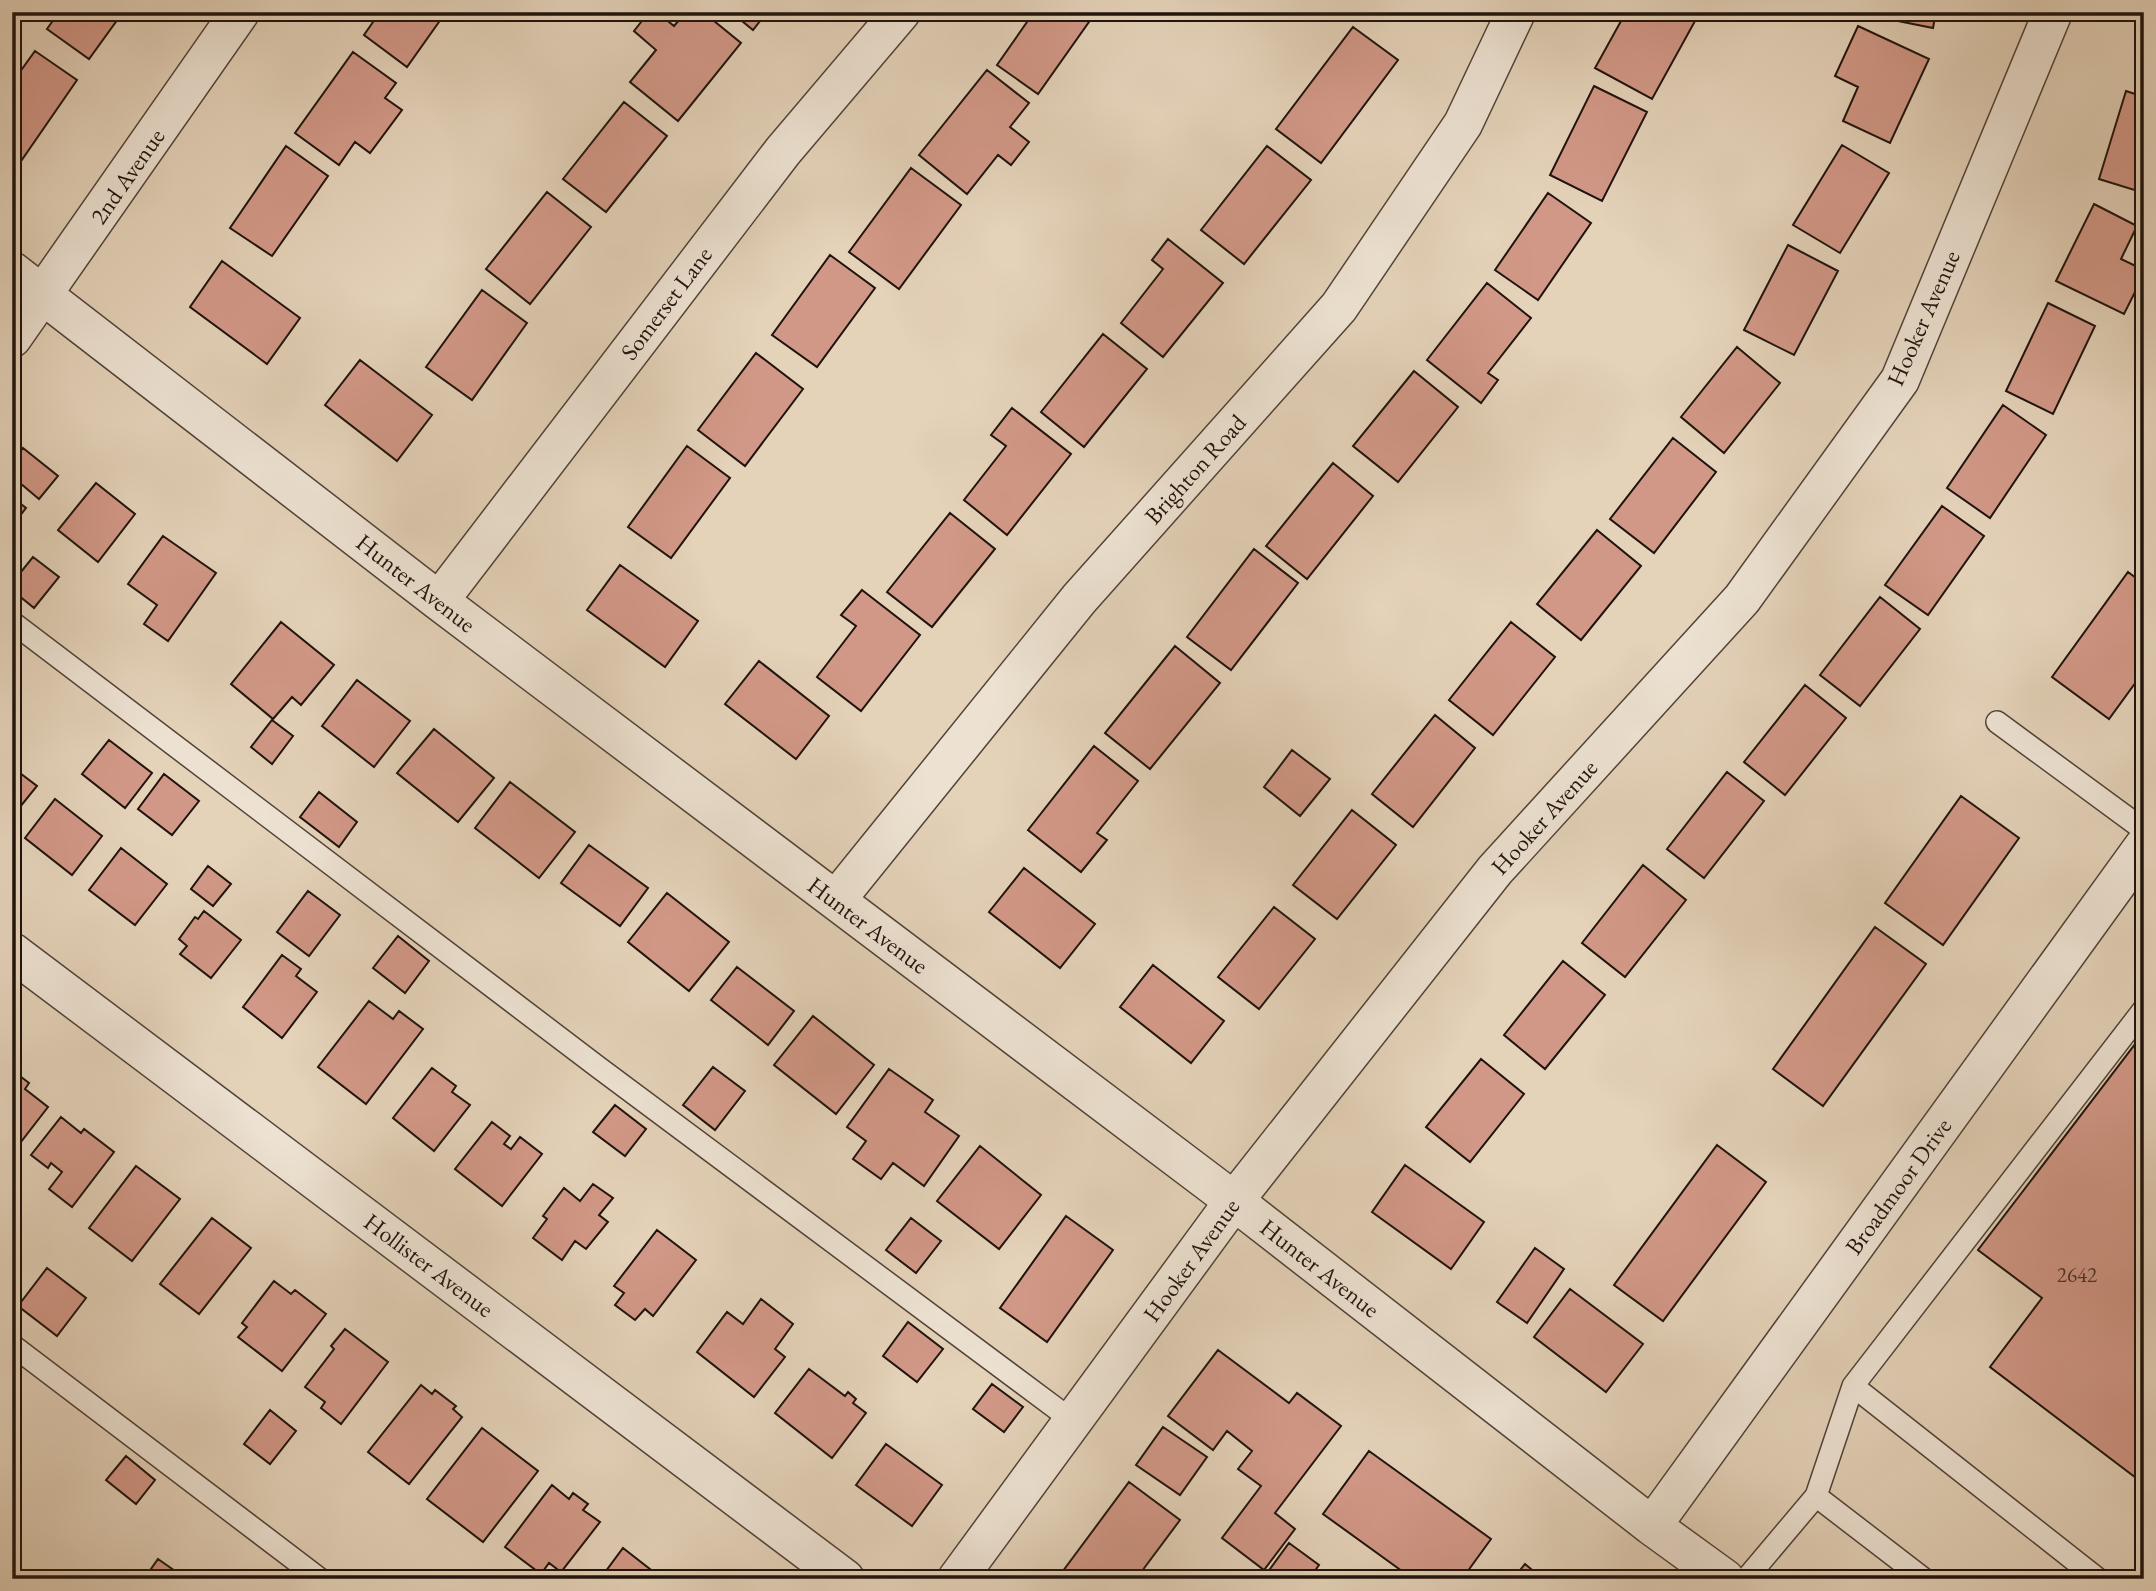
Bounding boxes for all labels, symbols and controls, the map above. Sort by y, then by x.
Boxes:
street label: 2nd Avenue [83,122,171,230]
street label: Somerset Lane [613,240,719,366]
street label: Hooker Avenue [1879,245,1967,391]
street label: Brighton Road [1137,407,1253,531]
street label: Hunter Avenue [350,527,482,639]
street label: Hooker Avenue [1484,753,1604,881]
street label: Hunter Avenue [801,869,935,981]
street label: Broadmoor Drive [1838,1111,1958,1261]
street label: Hooker Avenue [1136,1192,1246,1328]
street label: Hollister Avenue [358,1206,500,1324]
street label: Hunter Avenue [1254,1212,1386,1324]
house number: 2642 [2057,1261,2097,1288]

